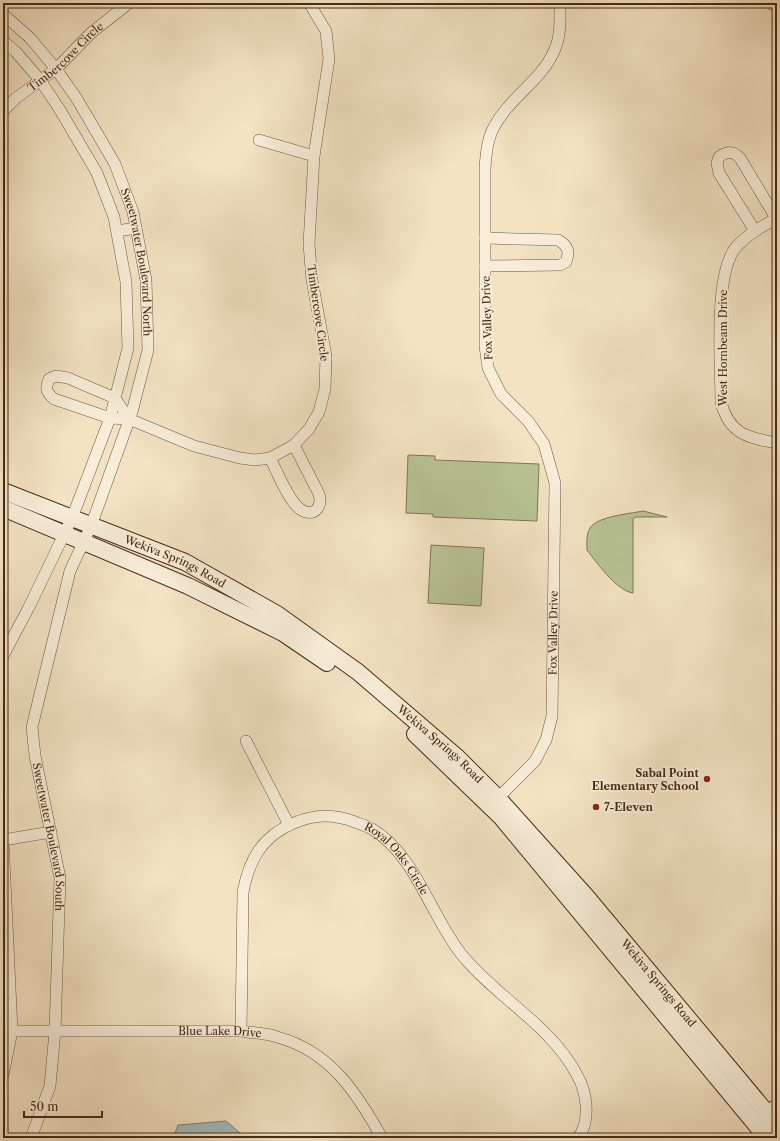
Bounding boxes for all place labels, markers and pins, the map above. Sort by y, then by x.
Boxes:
place label: Sabal Point Elementary School [592,766,700,793]
marker: Sabal Point Elementary School [702,774,712,784]
place label: 7-Eleven [604,800,653,814]
marker: 7-Eleven [591,802,601,812]

